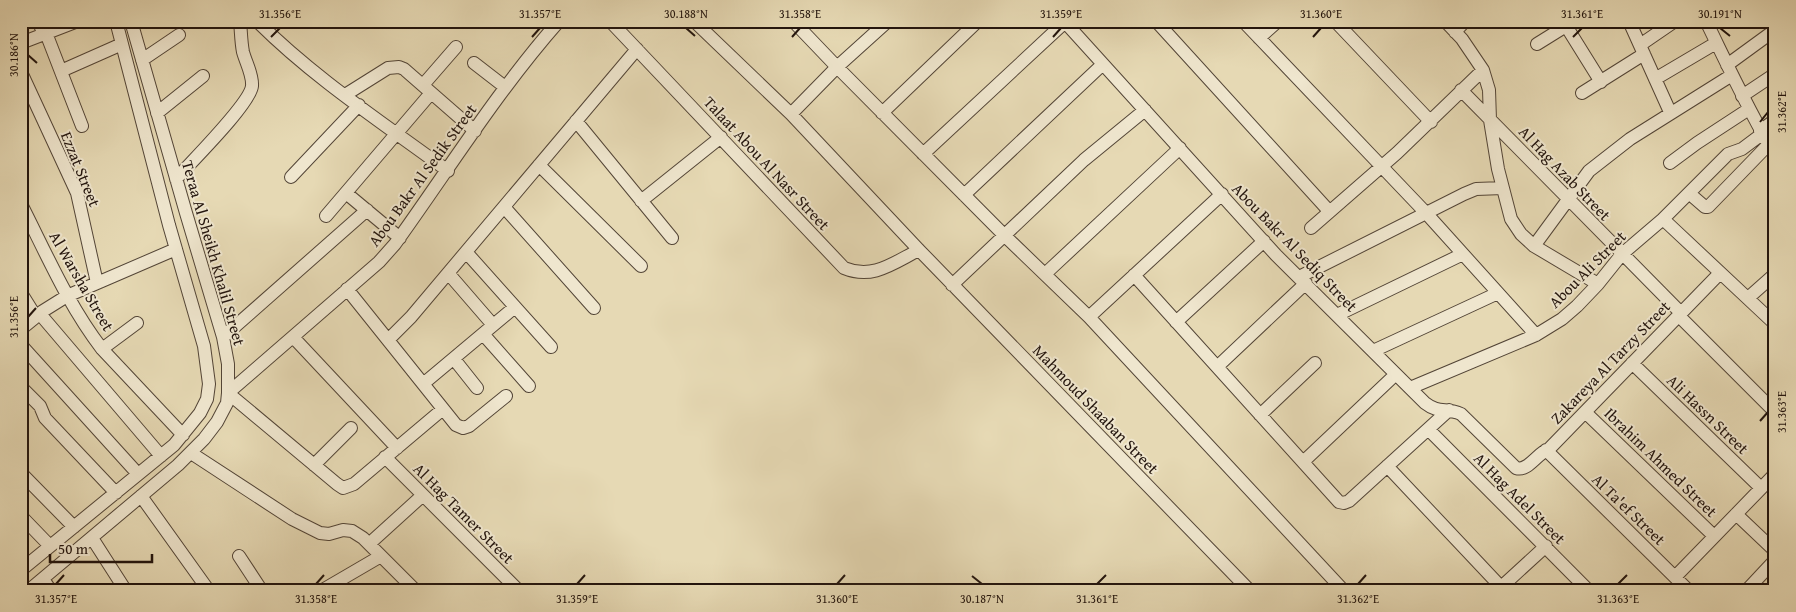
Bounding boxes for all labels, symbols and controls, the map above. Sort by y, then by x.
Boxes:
text: 31.356°E [259,5,301,22]
text: 31.357°E [519,5,561,22]
text: 30.188°N [664,5,708,22]
text: 31.358°E [779,5,821,22]
text: 31.359°E [1040,5,1082,22]
text: 31.360°E [1300,5,1342,22]
text: 31.361°E [1561,5,1603,22]
text: 30.191°N [1698,5,1742,22]
text: 30.186°N [5,33,22,77]
street label: Talaat Abou Al Nasr Street [698,91,836,236]
text: 31.362°E [1773,91,1790,133]
street label: Abou Bakr Al Sedik Street [362,98,482,251]
street label: Al Hag Azab Street [1513,120,1617,226]
street label: Ezzat Street [55,128,107,211]
street label: Teraa Al Sheikh Khalil Street [176,158,252,349]
street label: Abou Bakr Al Sediq Street [1227,177,1364,317]
street label: Abou Ali Street [1543,225,1631,313]
street label: Al Warsha Street [44,227,121,336]
street label: Zakareya Al Tarzy Street [1545,295,1676,429]
text: 31.356°E [5,296,22,338]
street label: Mahmoud Shaaban Street [1027,339,1165,480]
street label: Ali Hassn Street [1662,369,1755,460]
text: 31.363°E [1773,391,1790,433]
street label: Ibrahim Ahmed Street [1599,402,1723,523]
street label: Al Hag Adel Street [1469,447,1572,550]
street label: Al Hag Tamer Street [408,457,520,569]
street label: Al Ta'ef Street [1587,468,1672,551]
scale bar [50,532,152,564]
text: 50 m [58,538,89,559]
text: 31.357°E [35,590,77,607]
text: 31.358°E [295,590,337,607]
text: 31.359°E [556,590,598,607]
text: 31.360°E [816,590,858,607]
text: 30.187°N [960,590,1004,607]
text: 31.361°E [1076,590,1118,607]
text: 31.362°E [1337,590,1379,607]
text: 31.363°E [1597,590,1639,607]

